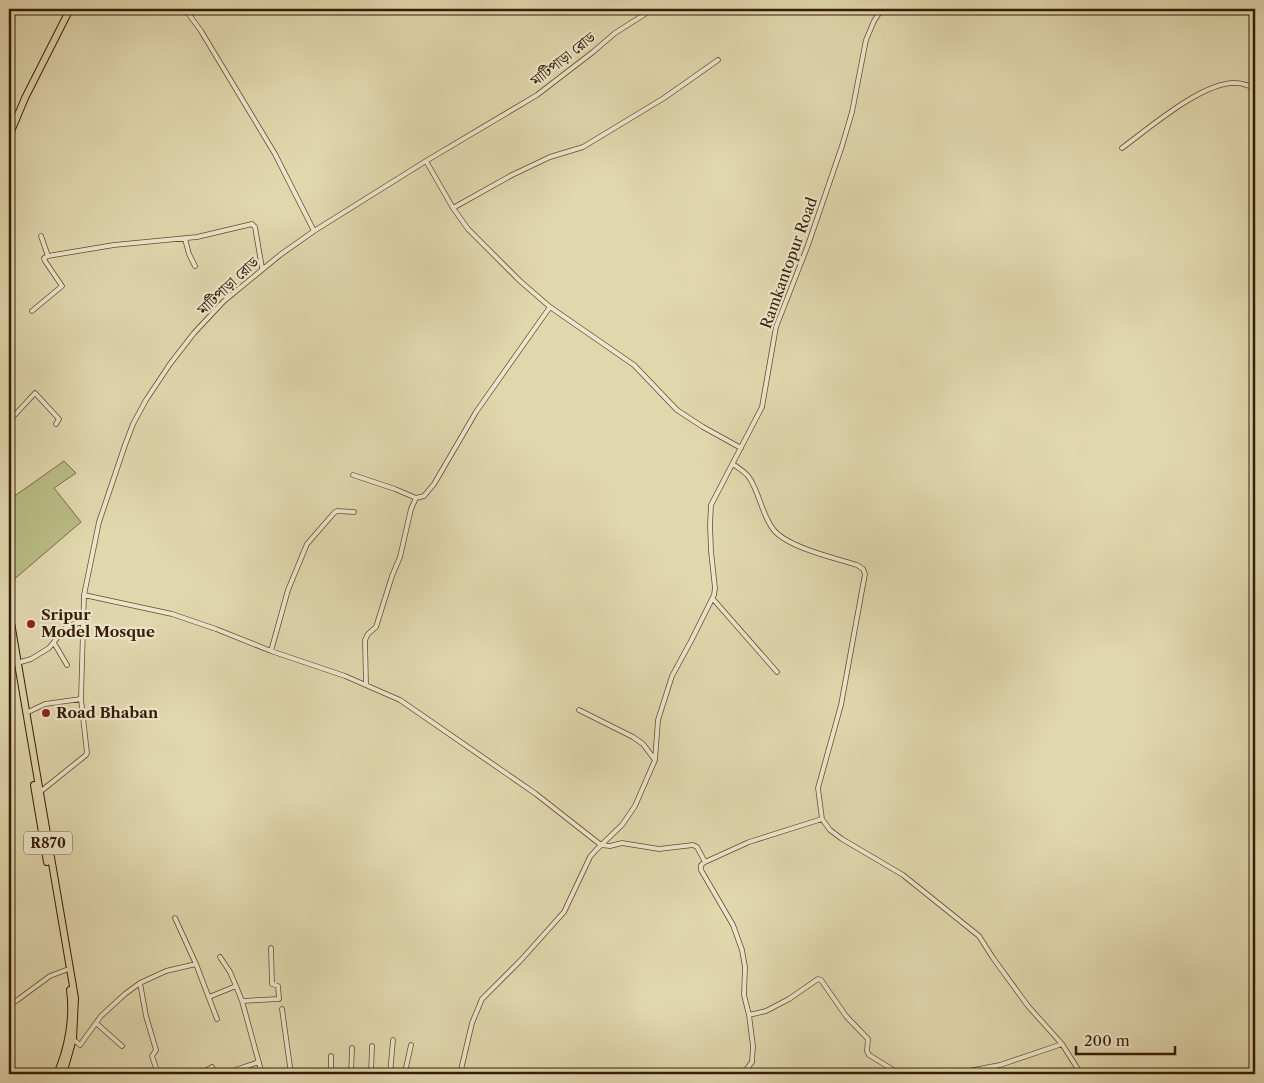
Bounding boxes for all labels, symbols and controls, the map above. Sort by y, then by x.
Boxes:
street label: মাটিপাড়া রোড [526,27,599,90]
street label: Ramkantopur Road [756,194,821,331]
street label: মাটিপাড়া রোড [192,252,263,319]
place label: Sripur Model Mosque [41,605,155,641]
marker: Sripur Model Mosque [25,618,37,630]
place label: Road Bhaban [56,703,159,722]
marker: Road Bhaban [40,707,52,719]
road number: R870 [24,831,72,854]
scale bar [1076,1023,1175,1055]
text: 200 m [1084,1031,1130,1050]

